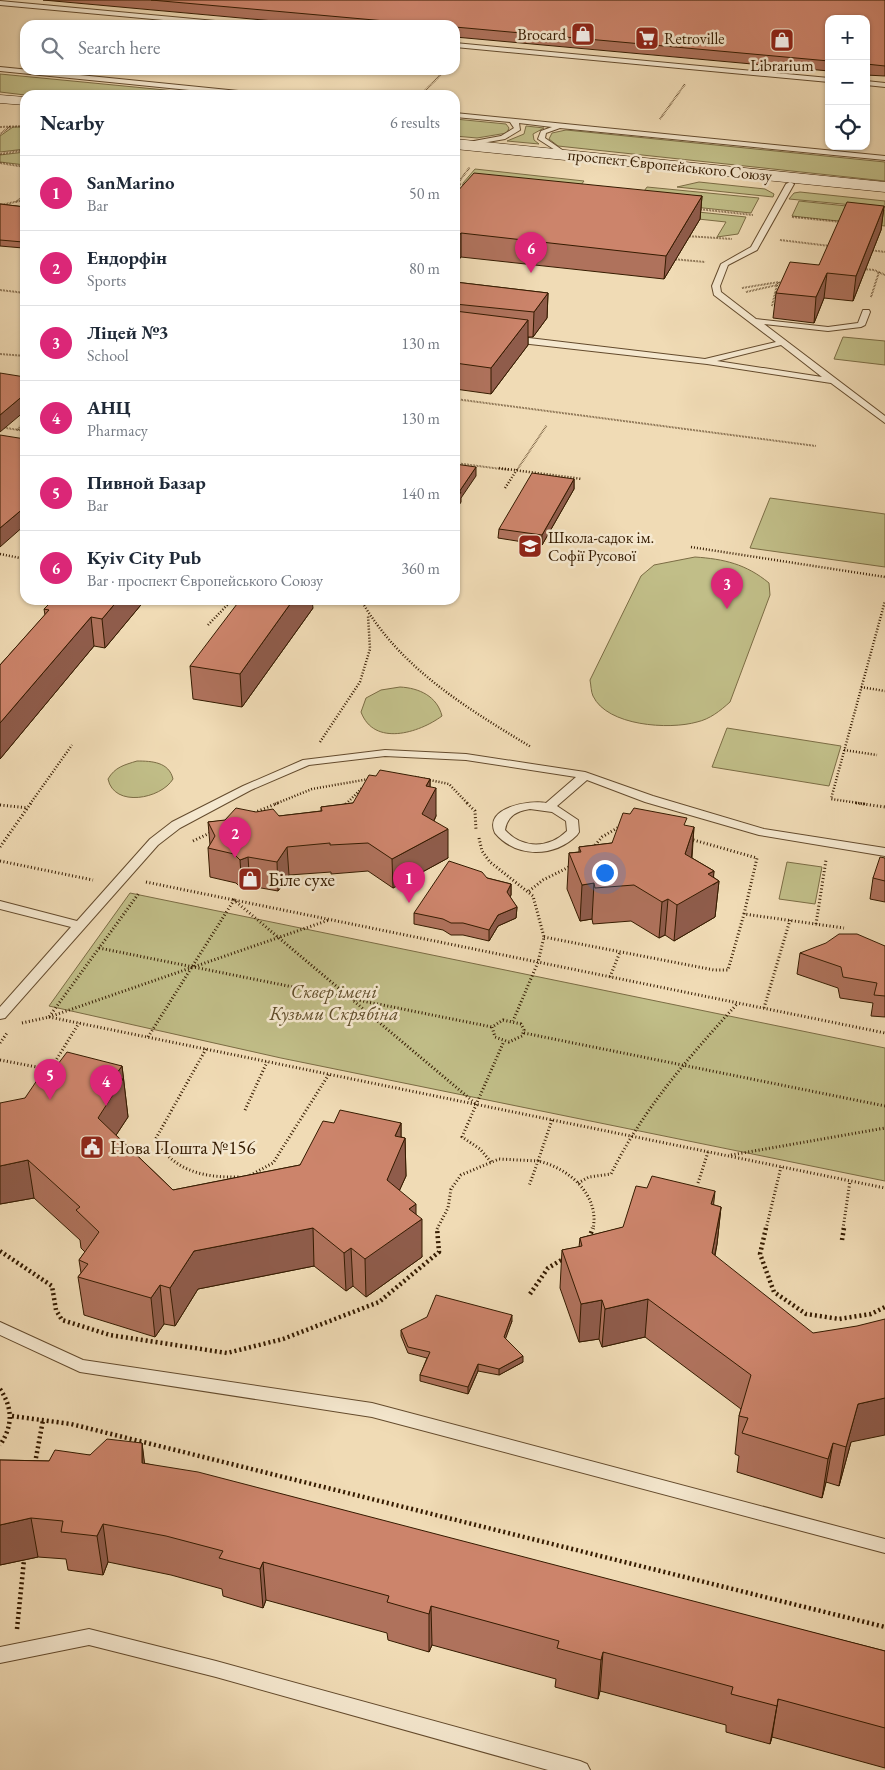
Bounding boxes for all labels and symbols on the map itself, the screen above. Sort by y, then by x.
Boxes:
shop icon: Brocard [570,21,596,47]
place label: Brocard [517,24,567,45]
supermarket icon: Retroville [634,25,660,51]
shop icon: Librarium [769,27,795,53]
place label: Retroville [664,28,725,49]
place label: Librarium [750,55,814,76]
street label: проспект Європейського Союзу [567,144,774,186]
pin: 6 [515,232,547,273]
place label: Школа-садок ім. Софії Русової [548,527,654,566]
school or university icon: Школа-садок ім. Софії Русової [517,533,543,559]
pin: 3 [711,568,743,609]
pin: 2 [219,817,251,858]
your location [592,860,618,886]
pin: 1 [393,862,425,903]
shop icon: Біле сухе [237,866,263,892]
place label: Біле сухе [268,867,335,892]
park label: Сквер імені Кузьми Скрябіна [268,979,399,1026]
pin: 5 [34,1059,66,1100]
pin: 4 [90,1065,122,1106]
public building icon: Нова Пошта №156 [79,1134,105,1160]
place label: Нова Пошта №156 [110,1135,256,1160]

